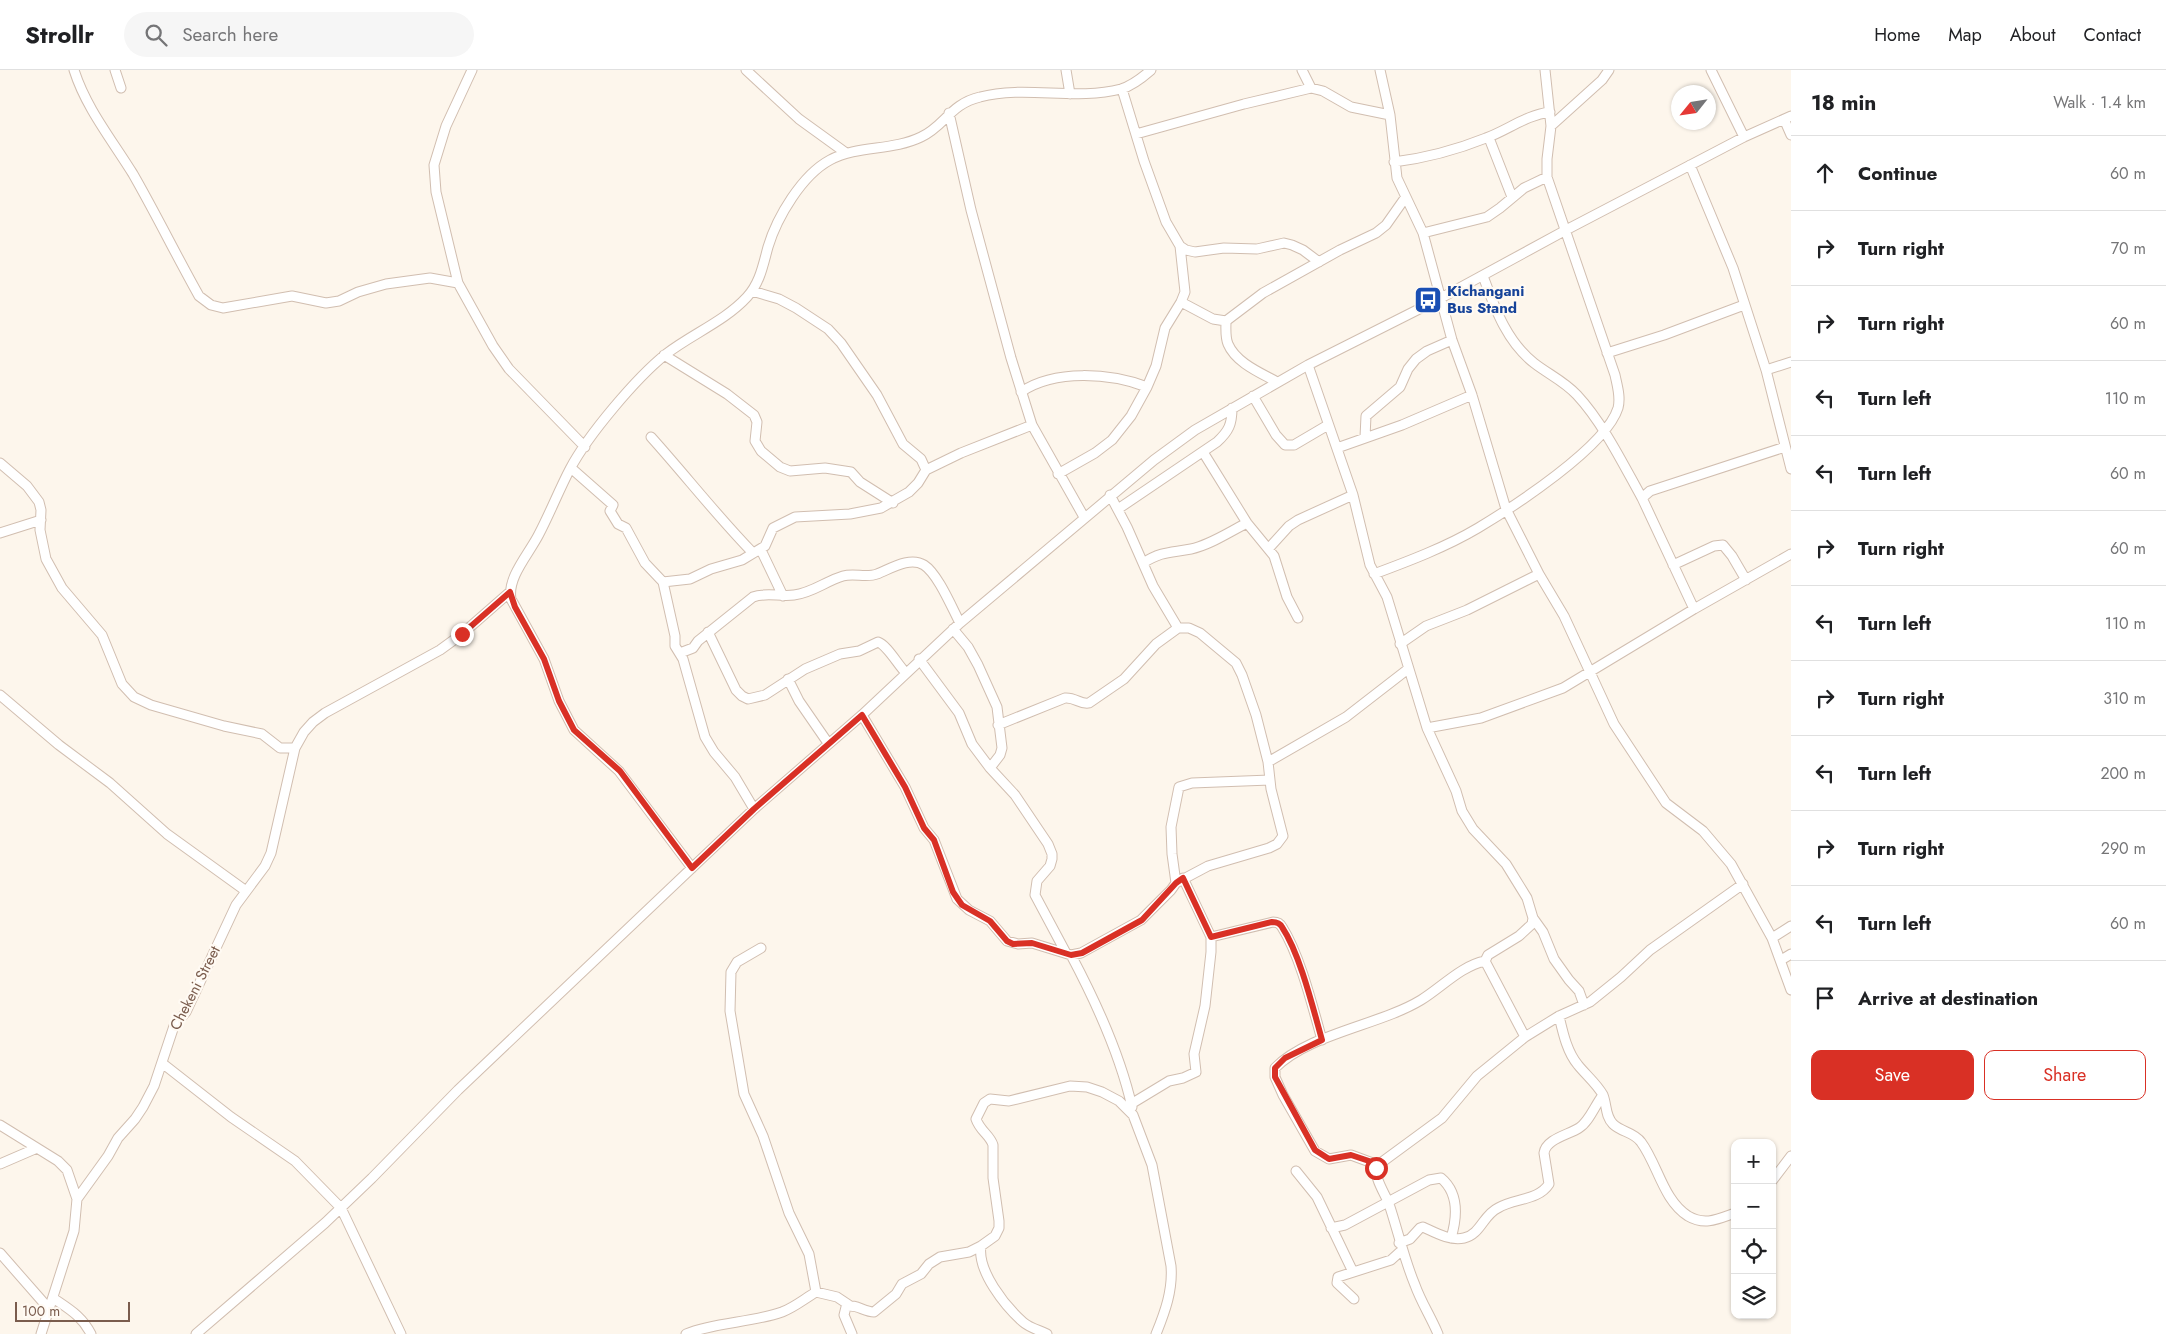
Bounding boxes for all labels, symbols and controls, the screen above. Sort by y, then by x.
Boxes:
search box [124,12,474,57]
text: Strollr [25,17,94,52]
icon: search [142,21,170,49]
text: Search here [182,21,278,48]
text: Home [1874,22,1920,48]
text: Map [1948,22,1982,48]
text: About [2010,22,2055,48]
text: Contact [2083,22,2141,48]
north arrow [1671,85,1716,130]
text: 18 min [1811,88,1876,118]
text: Walk · 1.4 km [2053,91,2146,114]
icon: ahead [1811,159,1839,187]
text: Continue [1858,160,1937,187]
text: 60 m [2110,162,2146,185]
icon: right [1811,234,1839,262]
text: Turn right [1858,235,1944,262]
text: 70 m [2111,237,2146,260]
place label: Kichangani Bus Stand [1447,280,1524,319]
bus stop icon: Kichangani Bus Stand [1413,285,1443,315]
icon: right [1811,309,1839,337]
text: Turn right [1858,310,1944,337]
text: 60 m [2110,312,2146,335]
icon: left [1811,384,1839,412]
text: Turn left [1858,385,1931,412]
text: 110 m [2105,387,2146,410]
icon: left [1811,459,1839,487]
text: Turn left [1858,460,1931,487]
text: 60 m [2110,462,2146,485]
icon: right [1811,534,1839,562]
text: Turn right [1858,535,1944,562]
text: 60 m [2110,537,2146,560]
icon: left [1811,609,1839,637]
text: Turn left [1858,610,1931,637]
text: 110 m [2105,612,2146,635]
route end [451,623,474,646]
icon: right [1811,684,1839,712]
text: Turn right [1858,685,1944,712]
text: 310 m [2103,687,2146,710]
icon: left [1811,759,1839,787]
text: Turn left [1858,760,1931,787]
text: 200 m [2100,762,2146,785]
icon: right [1811,834,1839,862]
text: Turn right [1858,835,1944,862]
text: 290 m [2101,837,2146,860]
icon: left [1811,909,1839,937]
text: Turn left [1858,910,1931,937]
text: 60 m [2110,912,2146,935]
street label: Chekeni Street [164,942,226,1034]
icon: arrive [1811,984,1839,1012]
text: Arrive at destination [1858,985,2038,1012]
button: Save [1811,1050,1974,1100]
button: Share [1984,1050,2146,1100]
map controls [1731,1139,1776,1319]
button: + [1731,1139,1776,1184]
route start [1365,1157,1388,1180]
button: − [1731,1184,1776,1229]
button: locate [1731,1229,1776,1274]
button: layers [1731,1274,1776,1319]
scale bar [15,1299,130,1322]
text: 100 m [22,1301,60,1321]

